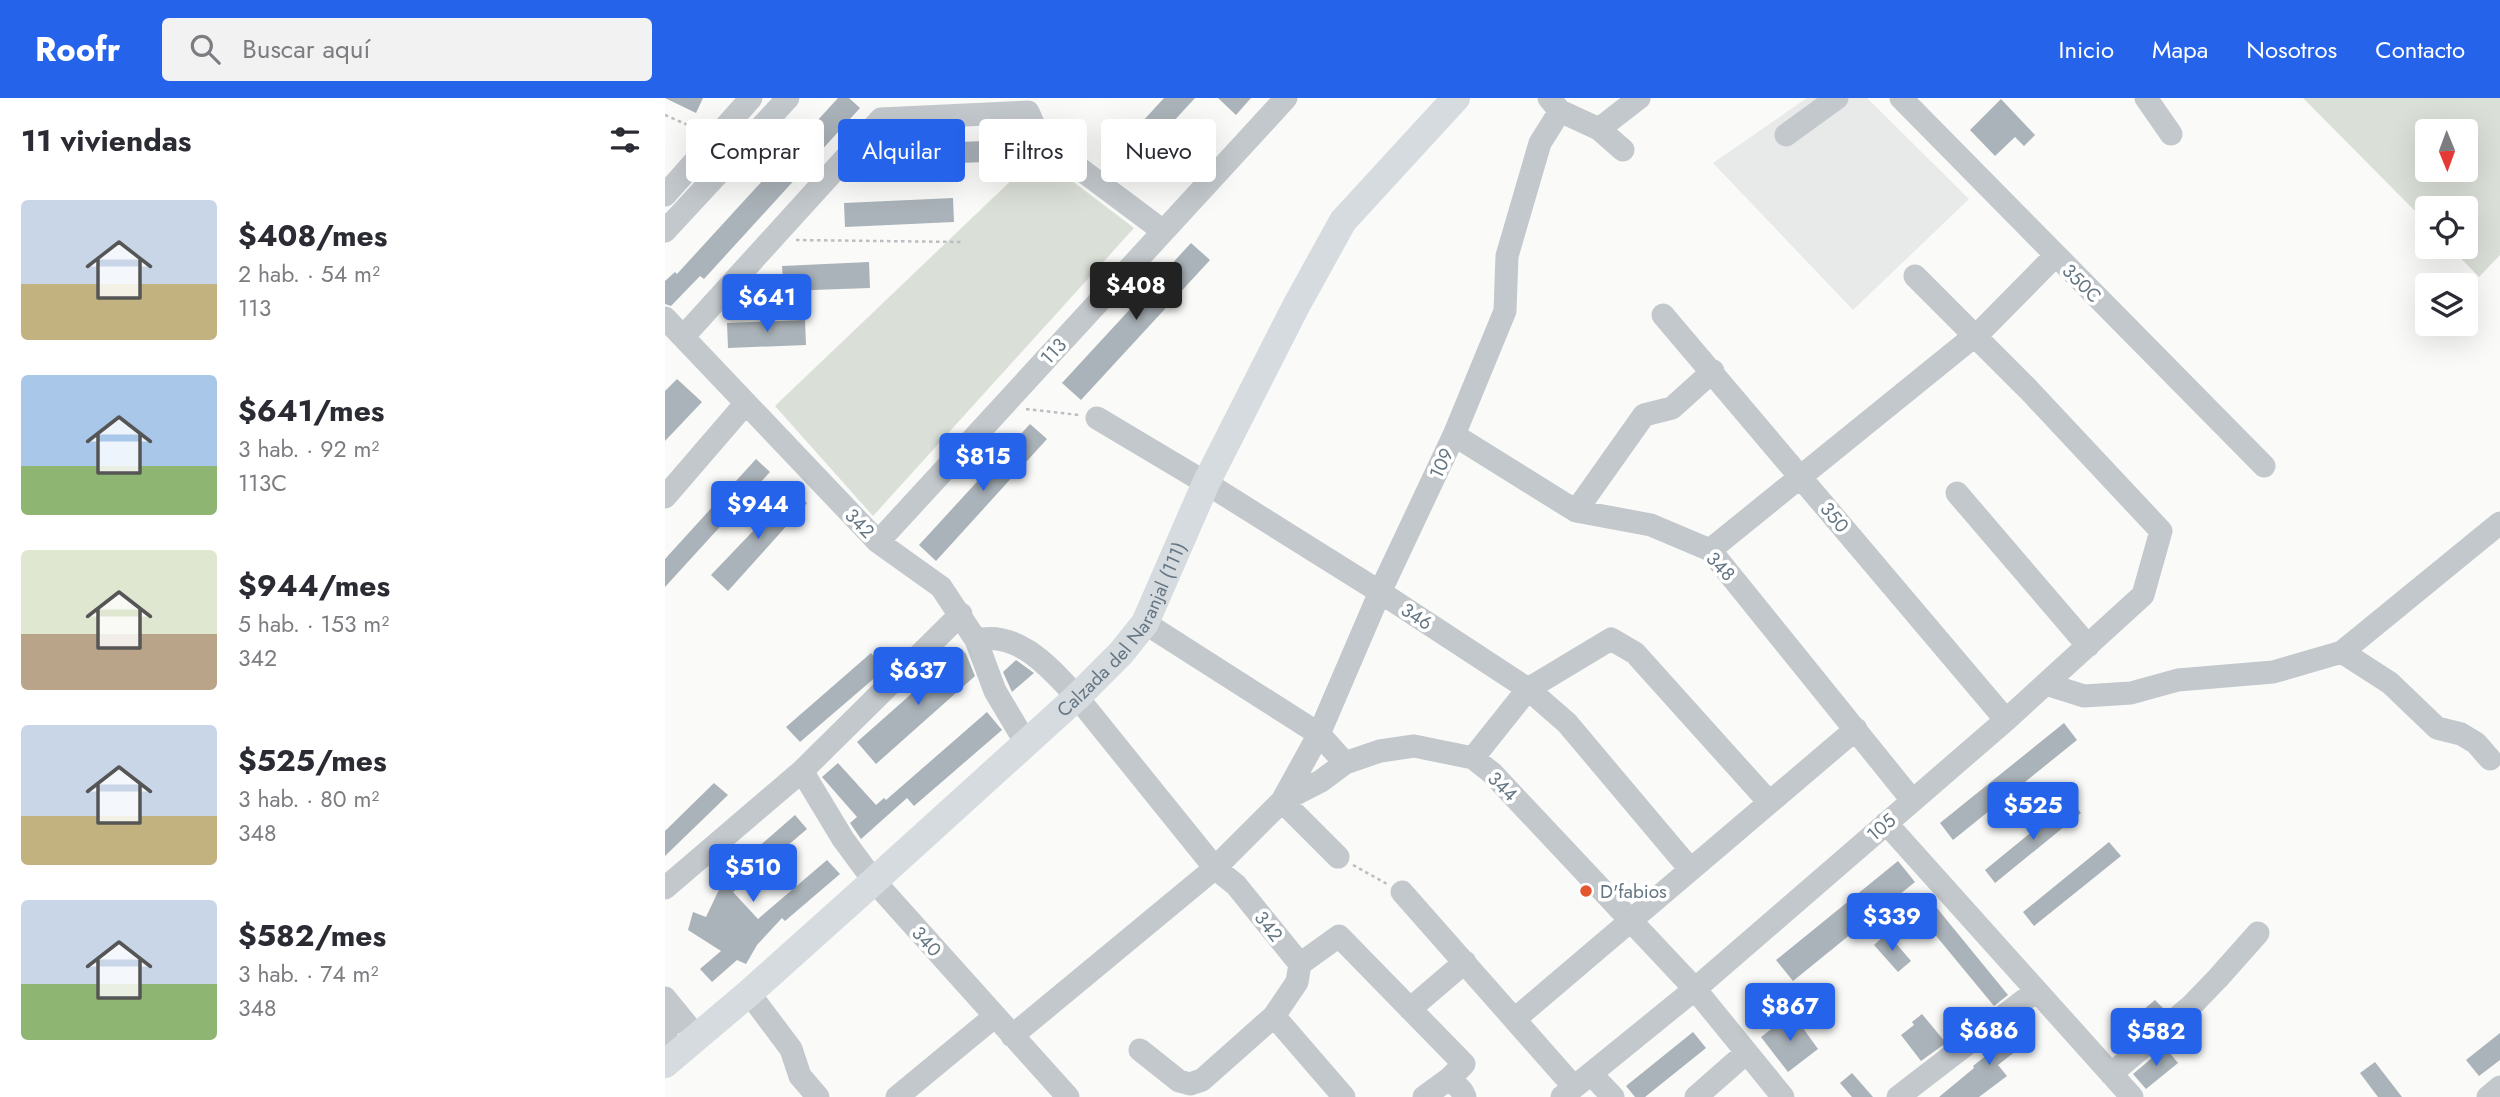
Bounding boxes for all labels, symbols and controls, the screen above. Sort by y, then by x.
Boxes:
search box [162,18,652,81]
text: Roofr [35,26,120,73]
icon: search [186,30,224,68]
text: Buscar aquí [242,30,370,68]
text: Inicio [2059,32,2114,67]
text: Mapa [2152,32,2208,67]
text: Nosotros [2246,32,2337,67]
text: Contacto [2375,32,2465,67]
text: 11 viviendas [21,119,192,162]
chip: Comprar [686,119,824,182]
chip: Alquilar [838,119,965,182]
chip: Filtros [979,119,1087,182]
chip: Nuevo [1101,119,1216,182]
north arrow [2415,119,2478,182]
map controls [2415,119,2478,336]
icon: filters [606,121,644,159]
button: locate [2415,196,2478,259]
text: $408/mes [238,214,387,257]
icon: home [77,228,161,312]
text: 2 hab. · 54 m² [238,257,380,291]
street label: 350C [2056,258,2107,309]
pin: $408 [1095,262,1177,322]
text: $408 [1106,268,1166,302]
button: layers [2415,273,2478,336]
pin: $641 [726,274,808,334]
text: $641 [738,280,796,314]
text: 113 [238,291,271,325]
street label: 113 [1034,332,1073,371]
text: $641/mes [238,389,385,432]
icon: home [77,403,161,487]
text: 3 hab. · 92 m² [238,432,379,466]
pin: $815 [942,434,1024,493]
text: $815 [955,439,1011,473]
street label: 109 [1423,444,1460,483]
text: 113C [238,466,287,500]
pin: $944 [717,482,799,541]
text: $944 [727,487,789,521]
street label: 350 [1814,496,1855,538]
street label: 342 [839,502,881,544]
street label: Calzada del Naranjal (111) [1051,538,1193,723]
street label: 348 [1700,545,1741,587]
text: $944/mes [238,564,390,607]
icon: home [77,578,161,662]
street label: 346 [1396,596,1438,637]
text: 5 hab. · 153 m² [238,607,389,641]
text: 342 [238,641,277,675]
pin: $637 [877,648,959,707]
text: $637 [889,653,947,687]
text: $525/mes [238,739,387,782]
icon: home [77,753,161,837]
street label: 344 [1482,765,1524,807]
text: 3 hab. · 80 m² [238,782,379,816]
pin: $525 [1992,782,2074,842]
text: $525 [2003,788,2063,822]
street label: 105 [1861,807,1902,848]
text: 348 [238,816,277,850]
pin: $510 [712,844,794,904]
text: $510 [725,850,781,884]
place label: D'fabios [1600,878,1667,905]
marker: D'fabios [1578,883,1594,899]
pin: $339 [1851,894,1933,953]
text: $339 [1863,899,1921,933]
street label: 342 [1248,905,1289,947]
text: $582/mes [238,914,386,957]
street label: 340 [906,920,948,963]
icon: home [77,928,161,1012]
text: 3 hab. · 74 m² [238,957,378,991]
pin: $867 [1749,984,1831,1043]
text: $867 [1761,989,1819,1023]
text: 348 [238,991,277,1025]
pin: $686 [1948,1007,2030,1067]
pin: $582 [2115,1009,2197,1068]
text: $686 [1959,1013,2019,1047]
text: $582 [2127,1014,2185,1048]

